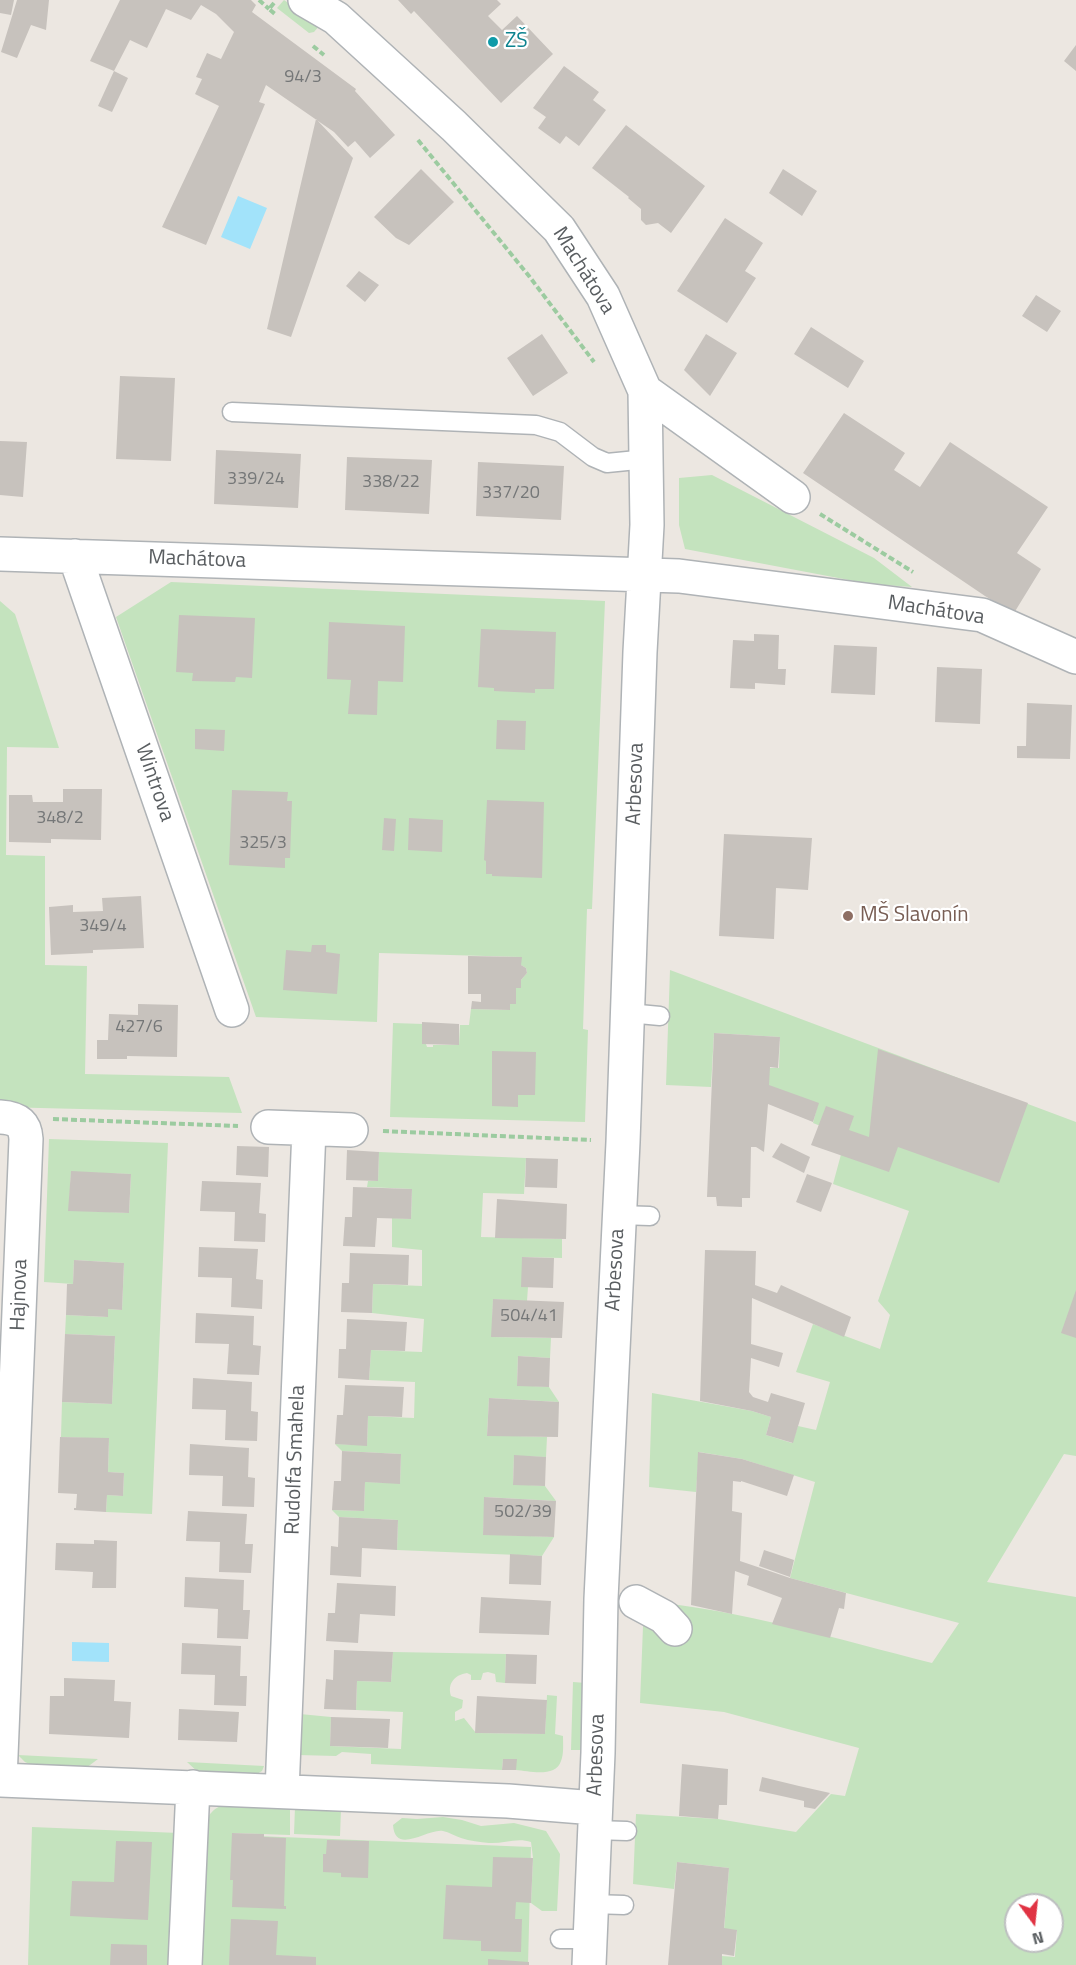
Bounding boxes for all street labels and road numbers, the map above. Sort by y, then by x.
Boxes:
street label: Machátova [546,223,620,319]
street label: Machátova [148,546,246,574]
street label: Machátova [886,591,986,631]
street label: Wintrova [129,741,179,825]
street label: Arbesova [622,742,650,826]
street label: Arbesova [601,1228,631,1312]
street label: Hajnova [6,1259,34,1331]
street label: Rudolfa Smahela [281,1385,311,1535]
street label: Arbesova [583,1713,611,1797]

